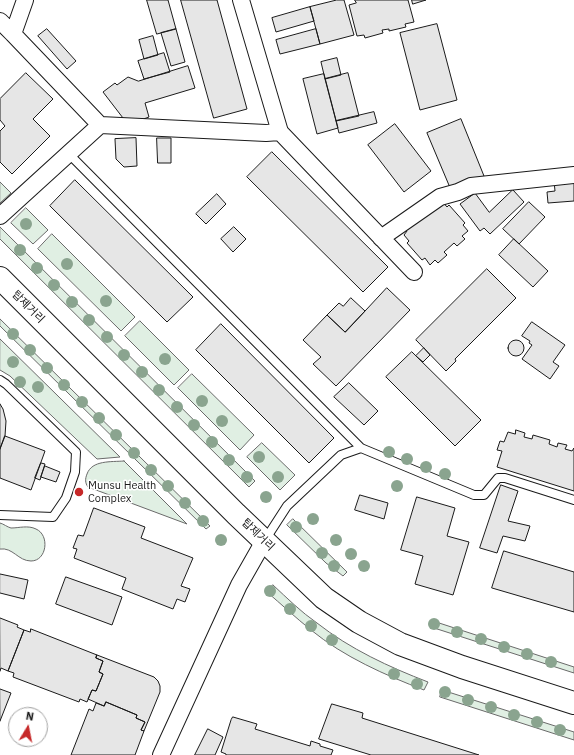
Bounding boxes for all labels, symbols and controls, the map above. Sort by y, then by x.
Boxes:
street label: 탑제거리 [9,288,47,326]
place label: Munsu Health Complex [88,479,156,505]
marker: Munsu Health Complex [73,486,85,498]
street label: 탑제거리 [239,516,277,554]
north arrow [8,707,48,747]
text: N [25,709,35,724]

